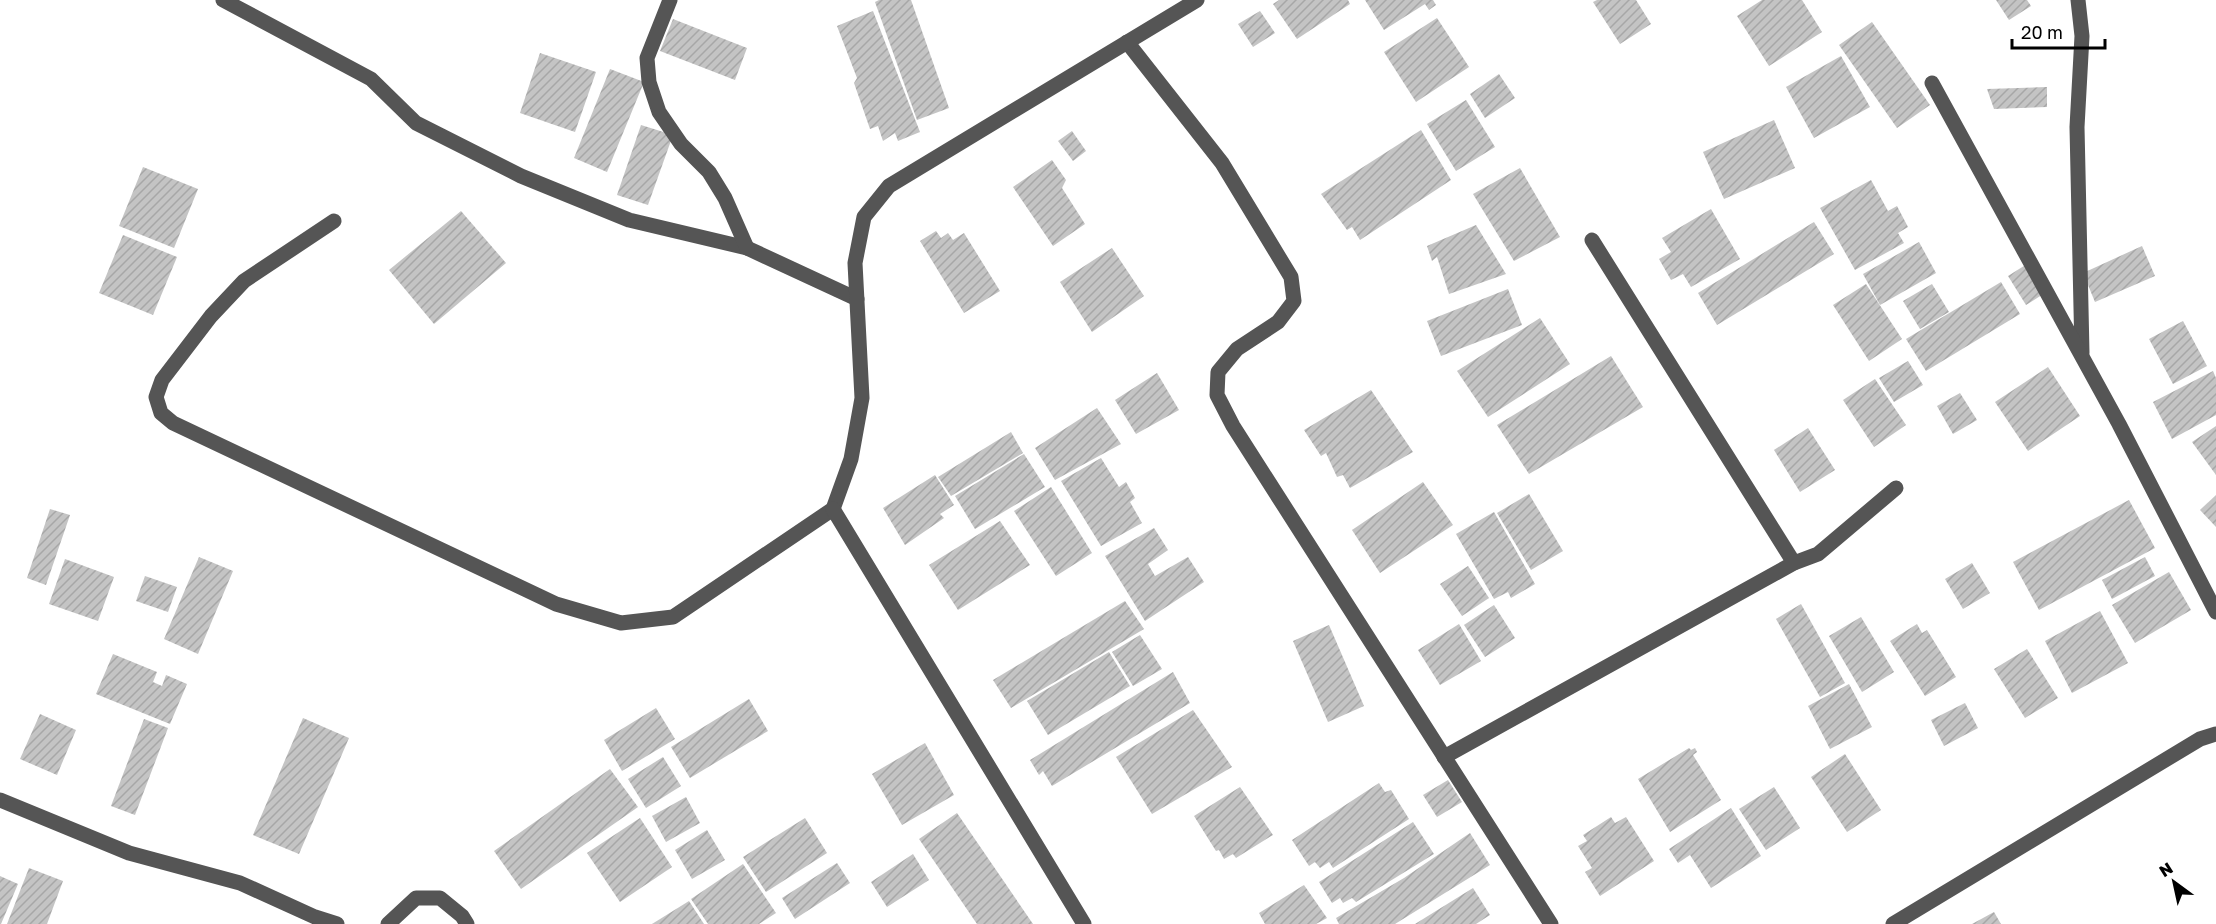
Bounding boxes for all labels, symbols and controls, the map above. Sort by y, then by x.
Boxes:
scale bar [2012,12,2105,50]
text: 20 m [2021,21,2063,43]
north arrow [2144,852,2204,912]
text: N [2155,858,2176,881]

